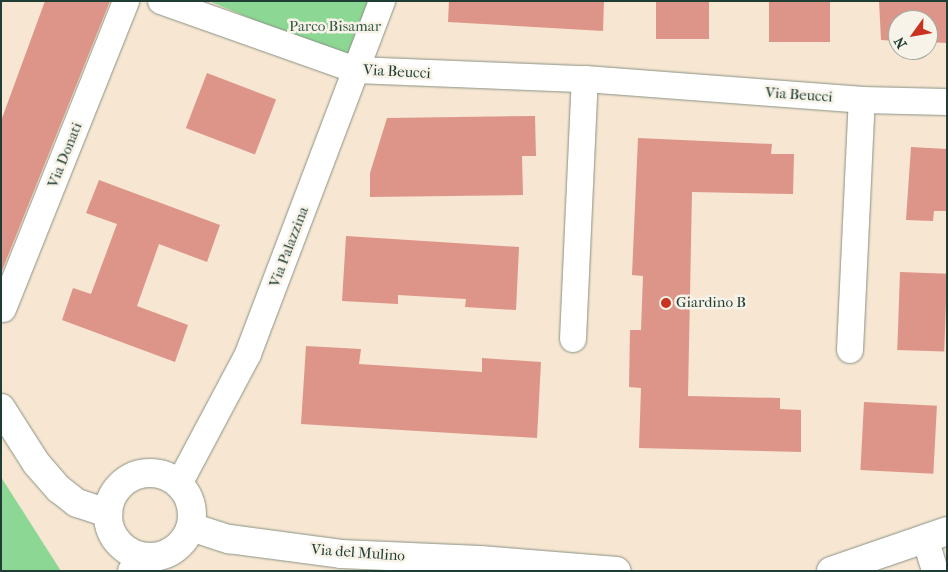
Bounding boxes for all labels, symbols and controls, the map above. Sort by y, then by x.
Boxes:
north arrow [888,10,938,60]
park label: Parco Bisamar [289,18,381,36]
text: N [891,34,911,52]
street label: Via Beucci [363,61,431,83]
street label: Via Beucci [765,84,833,106]
street label: Via Donati [44,120,86,190]
street label: Via Palazzina [265,204,313,290]
place label: Giardino B [676,294,746,312]
marker: Giardino B [660,297,672,309]
street label: Via del Mulino [310,541,406,565]

